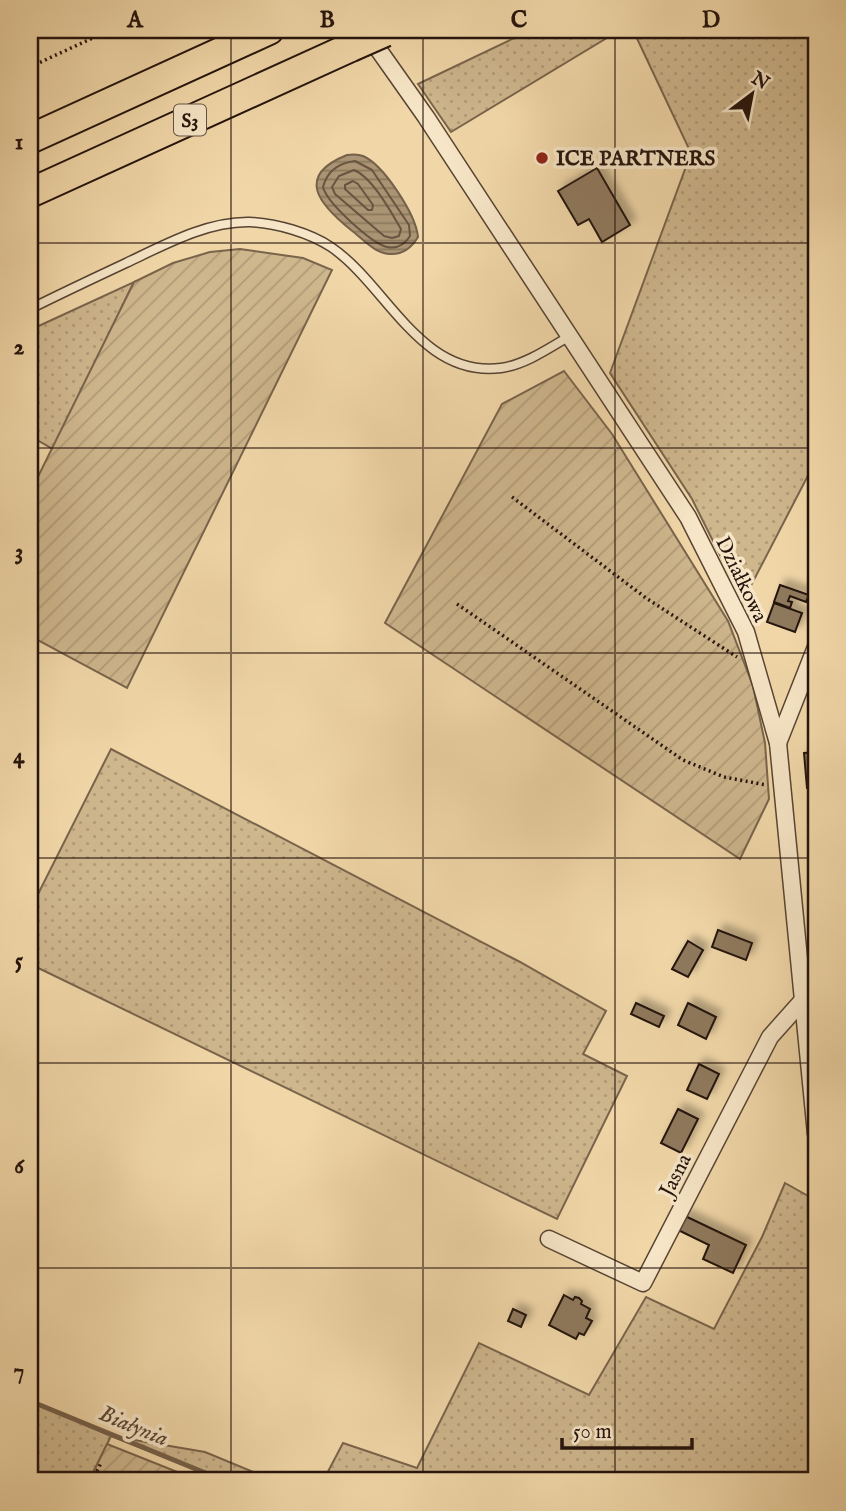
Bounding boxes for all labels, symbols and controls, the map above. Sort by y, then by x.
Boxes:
text: A [126,6,144,35]
text: B [319,6,335,35]
text: C [511,6,528,35]
text: D [702,6,720,35]
north arrow [716,60,786,130]
text: N [746,66,774,96]
road number: S3 [174,104,206,136]
text: 1 [15,128,23,157]
place label: ICE PARTNERS [556,146,715,173]
marker: ICE PARTNERS [534,150,550,166]
text: 2 [14,333,25,362]
street label: Działkowa [708,532,773,628]
text: 3 [15,538,23,567]
text: 4 [13,742,25,771]
text: 5 [15,947,24,976]
street label: Jasna [653,1149,699,1204]
text: 6 [14,1152,25,1181]
text: 7 [14,1357,24,1386]
water label: Białynia [94,1399,172,1453]
scale bar [562,1406,692,1450]
text: 50 m [573,1419,612,1446]

